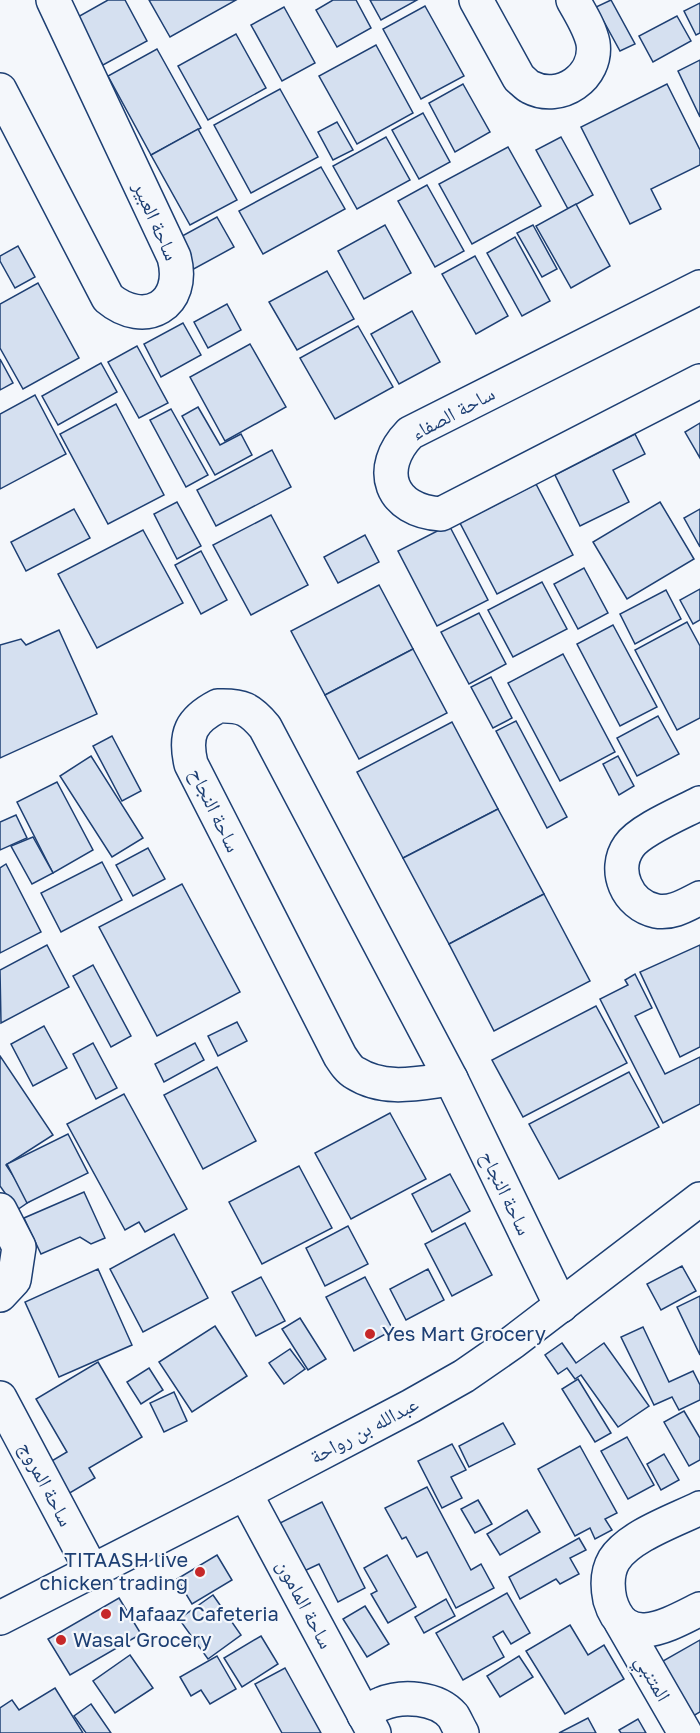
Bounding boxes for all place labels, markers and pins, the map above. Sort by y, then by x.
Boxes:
place label: Yes Mart Grocery [382,1321,546,1345]
marker: Yes Mart Grocery [363,1327,377,1341]
place label: TITAASH live chicken trading [40,1547,188,1594]
marker: TITAASH live chicken trading [193,1565,207,1579]
place label: Mafaaz Cafeteria [118,1601,279,1625]
marker: Mafaaz Cafeteria [99,1607,113,1621]
place label: Wasal Grocery [73,1627,212,1651]
marker: Wasal Grocery [54,1633,68,1647]

